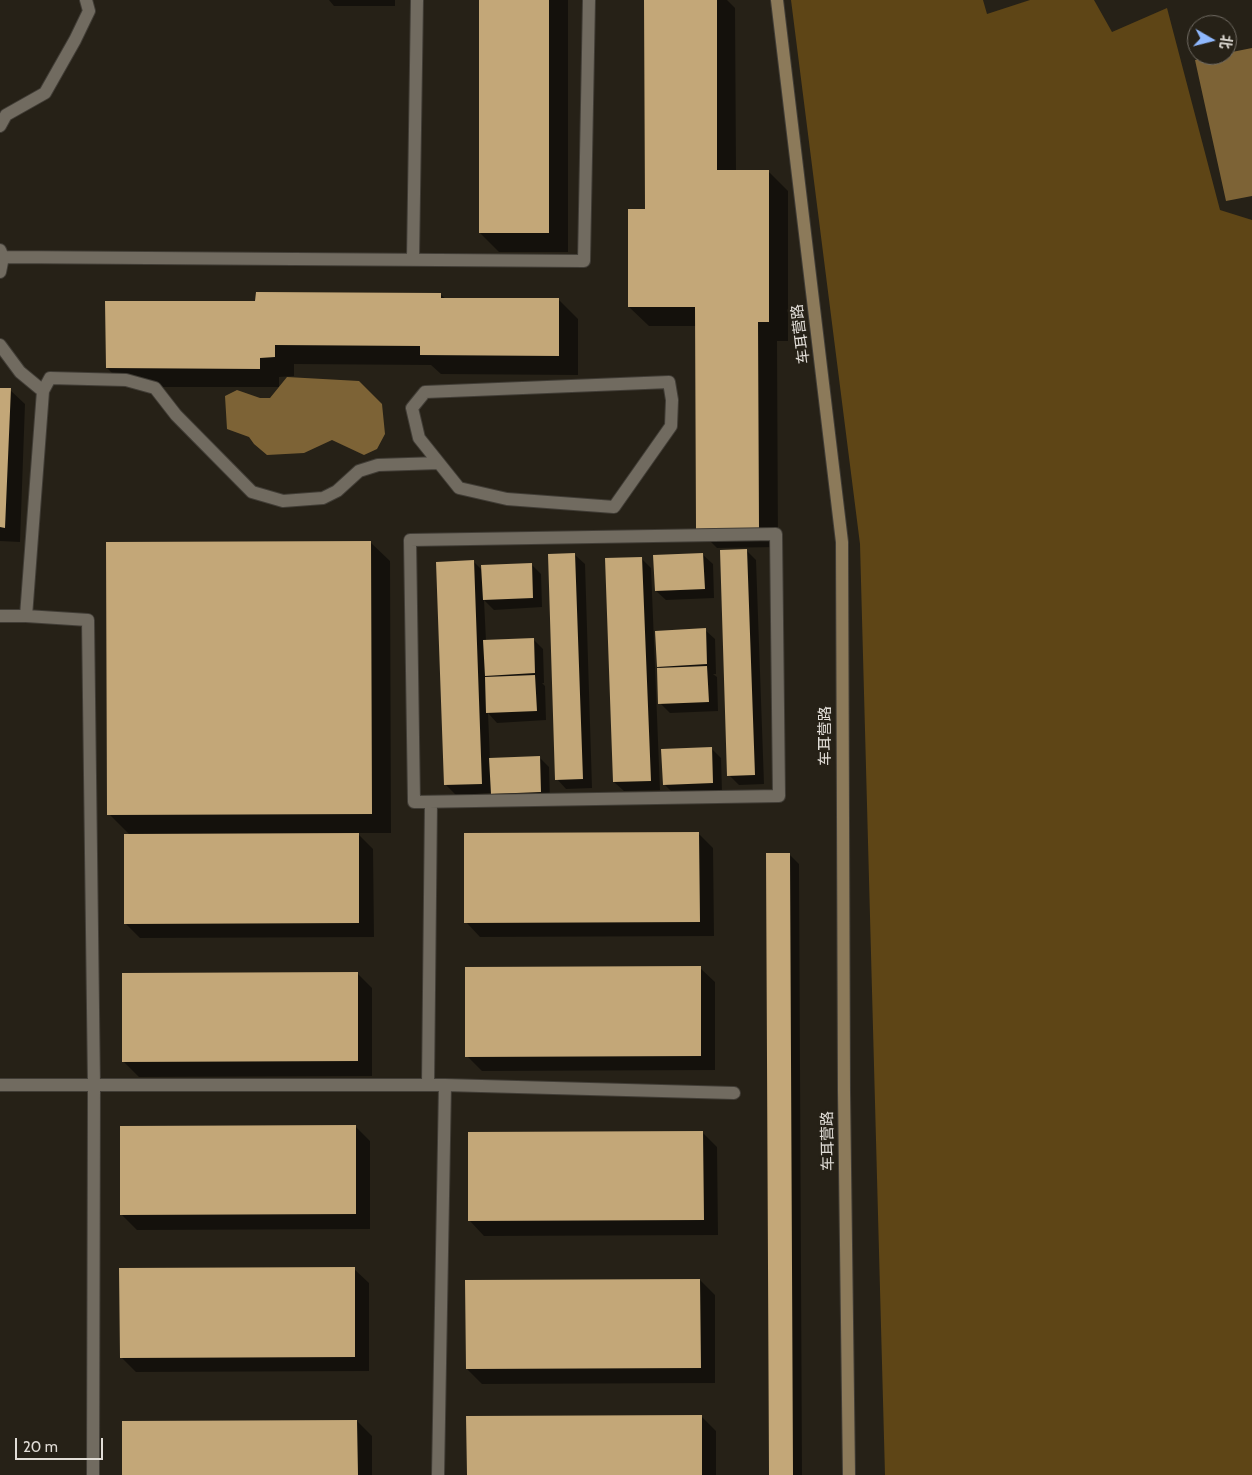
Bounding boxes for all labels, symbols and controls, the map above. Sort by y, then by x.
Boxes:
north arrow [1187,15,1237,65]
text: 北 [1216,34,1236,50]
street label: 车耳营路 [788,303,814,365]
street label: 车耳营路 [817,706,835,766]
street label: 车耳营路 [818,1111,838,1171]
scale bar [18,1428,105,1460]
text: 20 m [23,1438,58,1456]

